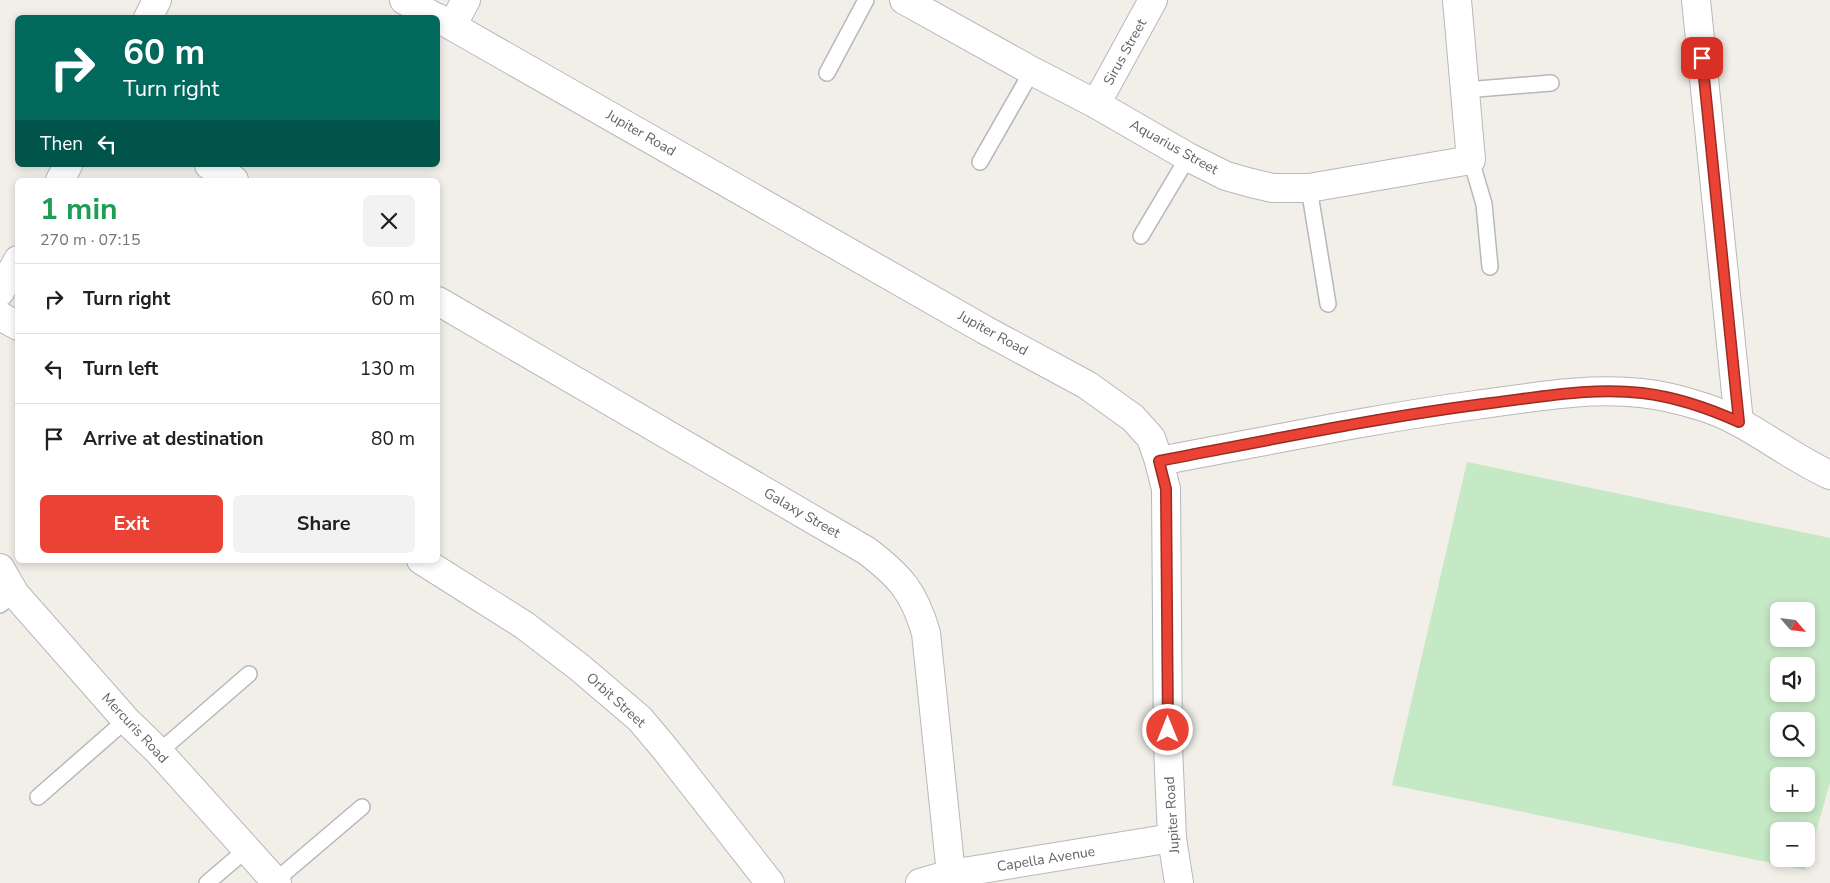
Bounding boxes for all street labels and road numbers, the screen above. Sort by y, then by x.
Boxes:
street label: Sirus Street [1099,15,1151,89]
street label: Jupiter Road [602,105,679,161]
street label: Aquarius Street [1126,115,1222,179]
street label: Jupiter Road [954,305,1031,360]
street label: Galaxy Street [760,483,844,543]
street label: Orbit Street [582,668,650,732]
street label: Mercuris Road [97,689,173,767]
street label: Jupiter Road [1160,776,1184,855]
street label: Capella Avenue [996,842,1096,876]

